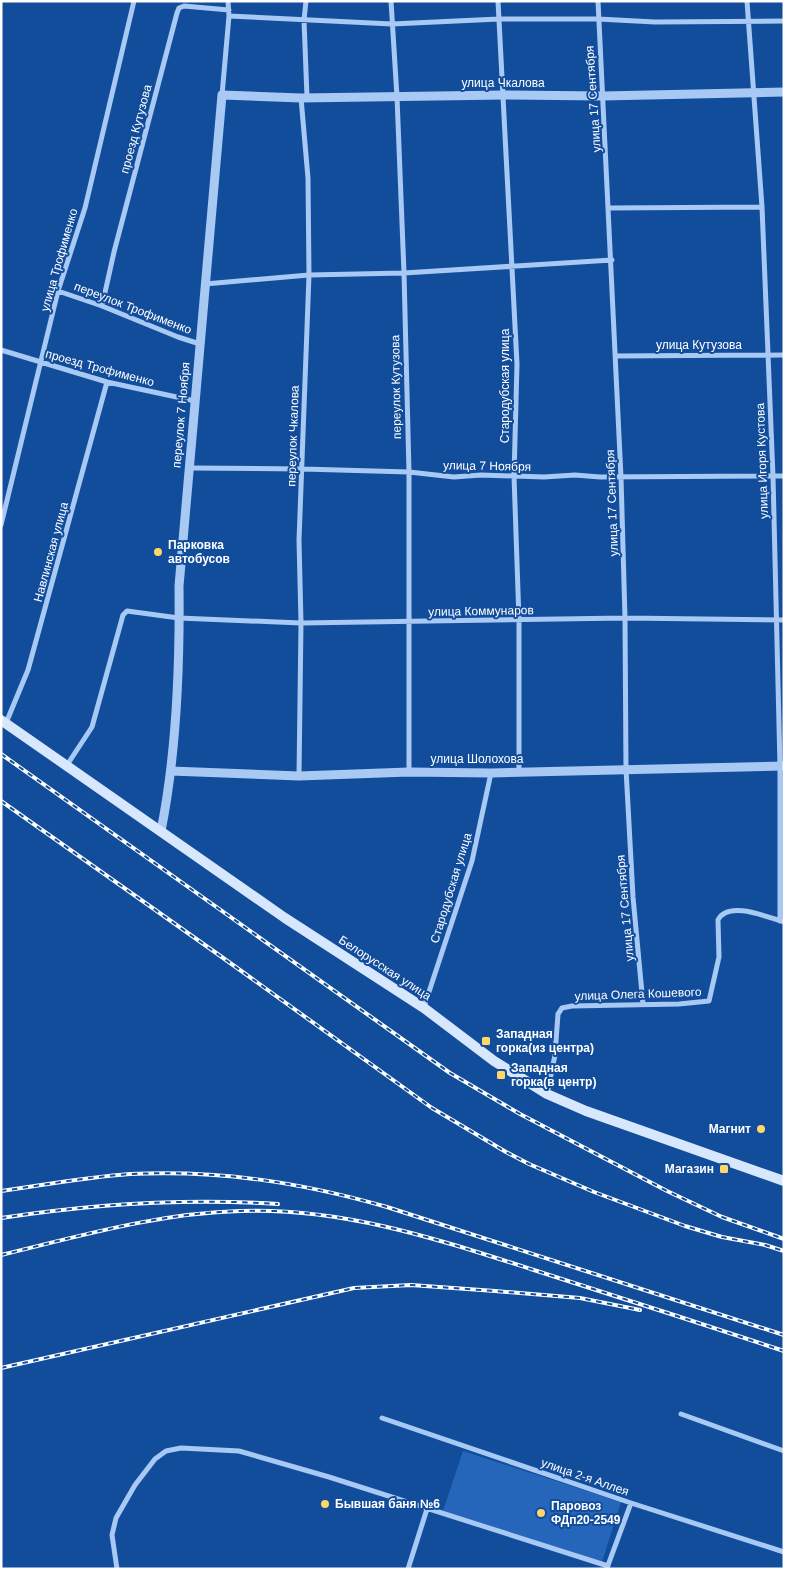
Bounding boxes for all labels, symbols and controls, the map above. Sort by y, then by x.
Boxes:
street label: улица 17 Сентября [582,45,604,153]
street label: улица Чкалова [461,76,545,90]
street label: проезд Кутузова [117,83,155,175]
street label: улица Трофименко [38,207,80,313]
street label: переулок Трофименко [72,279,194,337]
street label: Стародубская улица [498,328,512,443]
street label: переулок Кутузова [388,335,404,439]
street label: улица Кутузова [656,338,742,352]
street label: проезд Трофименко [44,347,156,389]
street label: переулок 7 Ноября [169,361,193,469]
street label: переулок Чкалова [284,385,302,487]
street label: улица Игоря Кустова [753,403,771,519]
street label: улица 17 Сентября [603,449,621,557]
street label: улица 7 Ноября [443,458,531,474]
street label: Навлинская улица [31,500,71,603]
place label: Парковка автобусов [168,538,230,566]
marker: Парковка автобусов [152,546,164,558]
street label: улица Коммунаров [428,603,534,619]
street label: улица Шолохова [431,752,524,766]
street label: Стародубская улица [428,831,475,945]
street label: улица 17 Сентября [613,854,637,962]
street label: Белорусская улица [336,933,434,1003]
street label: улица Олега Кошевого [574,985,702,1003]
place label: Западная горка(из центра) [496,1027,594,1055]
marker: Западная горка(из центра) [480,1035,492,1047]
place label: Западная горка(в центр) [511,1061,596,1089]
marker: Западная горка(в центр) [495,1069,507,1081]
place label: Магнит [709,1122,751,1136]
marker: Магнит [755,1123,767,1135]
place label: Магазин [665,1162,714,1176]
marker: Магазин [718,1163,730,1175]
street label: улица 2-я Аллея [539,1455,631,1499]
place label: Бывшая баня №6 [335,1497,440,1511]
marker: Бывшая баня №6 [319,1498,331,1510]
place label: Паровоз ФДп20-2549 [551,1499,621,1527]
marker: Паровоз ФДп20-2549 [535,1507,547,1519]

